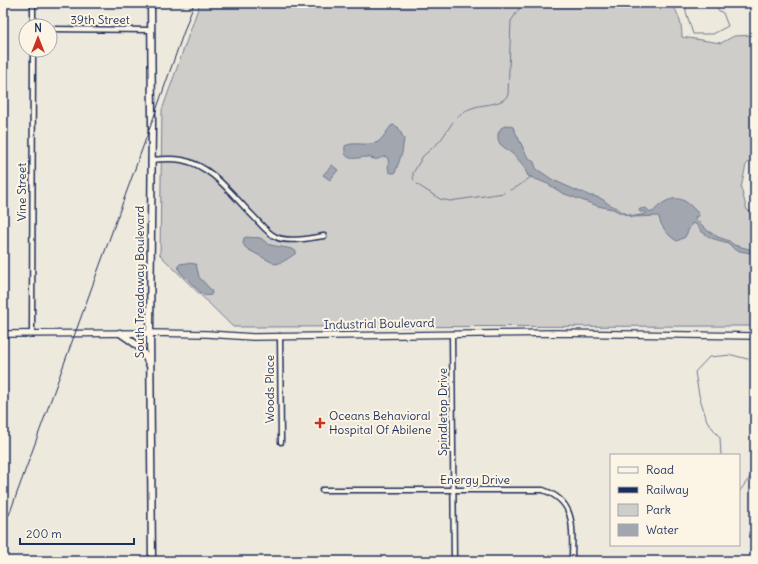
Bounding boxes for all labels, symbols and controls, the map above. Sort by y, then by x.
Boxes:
street label: 39th Street [70,12,130,27]
north arrow [18,18,58,58]
text: N [34,21,42,35]
street label: Vine Street [14,163,29,221]
street label: South Treadaway Boulevard [132,206,147,358]
street label: Industrial Boulevard [323,315,435,332]
street label: Woods Place [262,355,277,423]
street label: Spindletop Drive [435,368,450,456]
place label: Oceans Behavioral Hospital Of Abilene [329,408,431,437]
marker: Oceans Behavioral Hospital Of Abilene [314,417,326,429]
legend [610,454,740,546]
text: Road [646,462,674,477]
street label: Energy Drive [440,472,510,487]
text: Railway [646,482,689,497]
text: Park [646,502,671,517]
scale bar [20,520,134,546]
text: Water [646,522,679,537]
text: 200 m [26,526,62,541]

